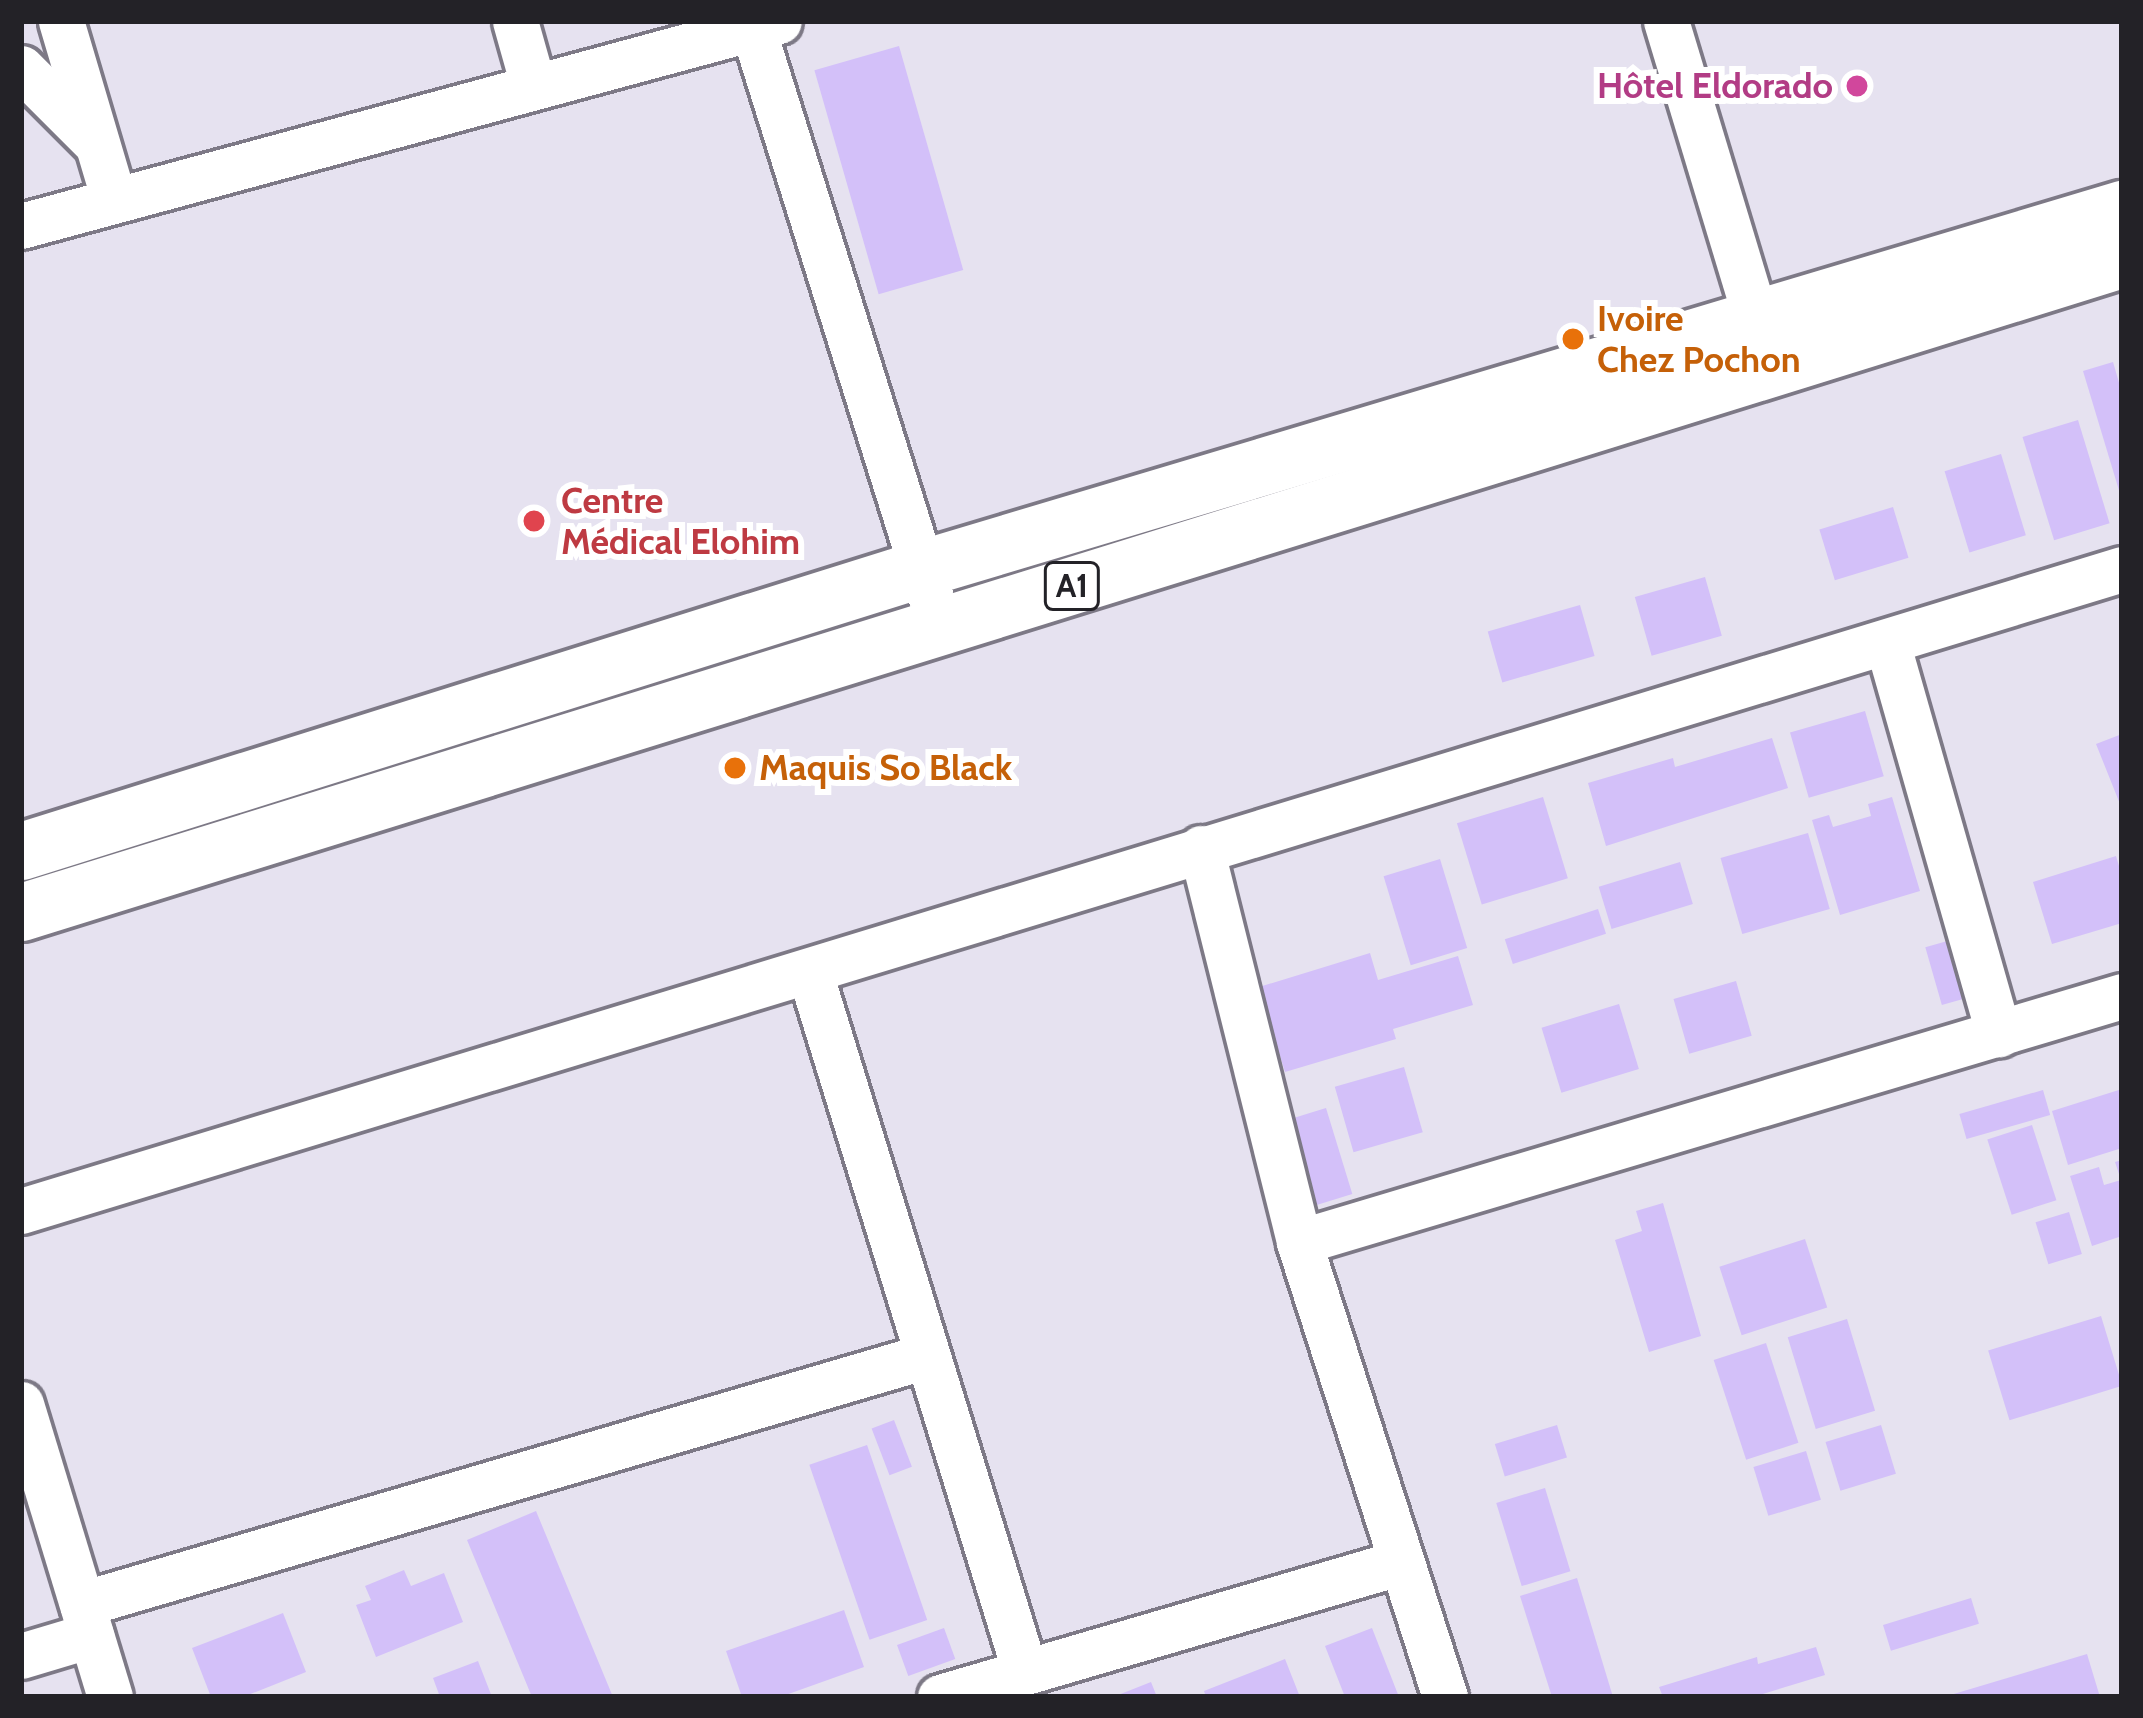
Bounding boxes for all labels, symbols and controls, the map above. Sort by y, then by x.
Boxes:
place label: Hôtel Eldorado [1597,64,1833,108]
marker: Hôtel Eldorado [1844,73,1870,99]
place label: Ivoire Chez Pochon [1597,296,1801,381]
marker: Ivoire Chez Pochon [1560,326,1586,352]
place label: Centre Médical Elohim [561,478,800,563]
marker: Centre Médical Elohim [518,505,550,537]
road number: A1 [1042,559,1102,613]
place label: Maquis So Black [759,746,1012,790]
marker: Maquis So Black [722,755,748,781]

